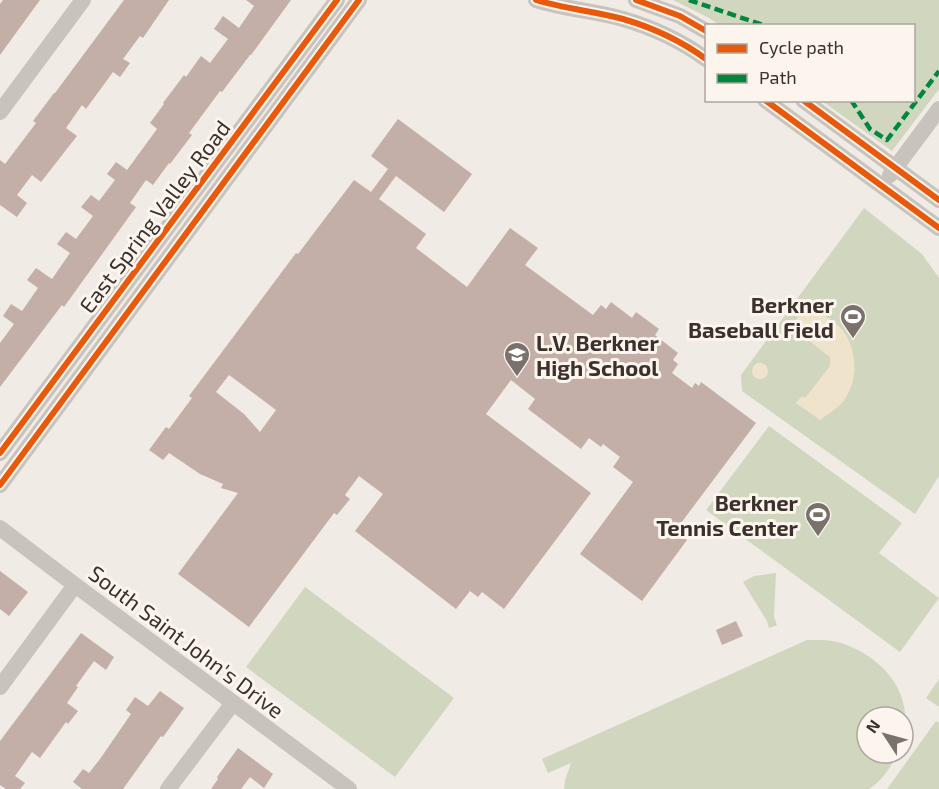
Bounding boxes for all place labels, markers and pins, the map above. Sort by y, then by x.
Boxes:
place label: Berkner Baseball Field [688,291,835,342]
sports icon: Berkner Baseball Field [838,302,868,340]
place label: L.V. Berkner High School [536,329,659,380]
school or university icon: L.V. Berkner High School [502,340,532,378]
place label: Berkner Tennis Center [656,489,799,540]
sports icon: Berkner Tennis Center [803,500,833,538]

